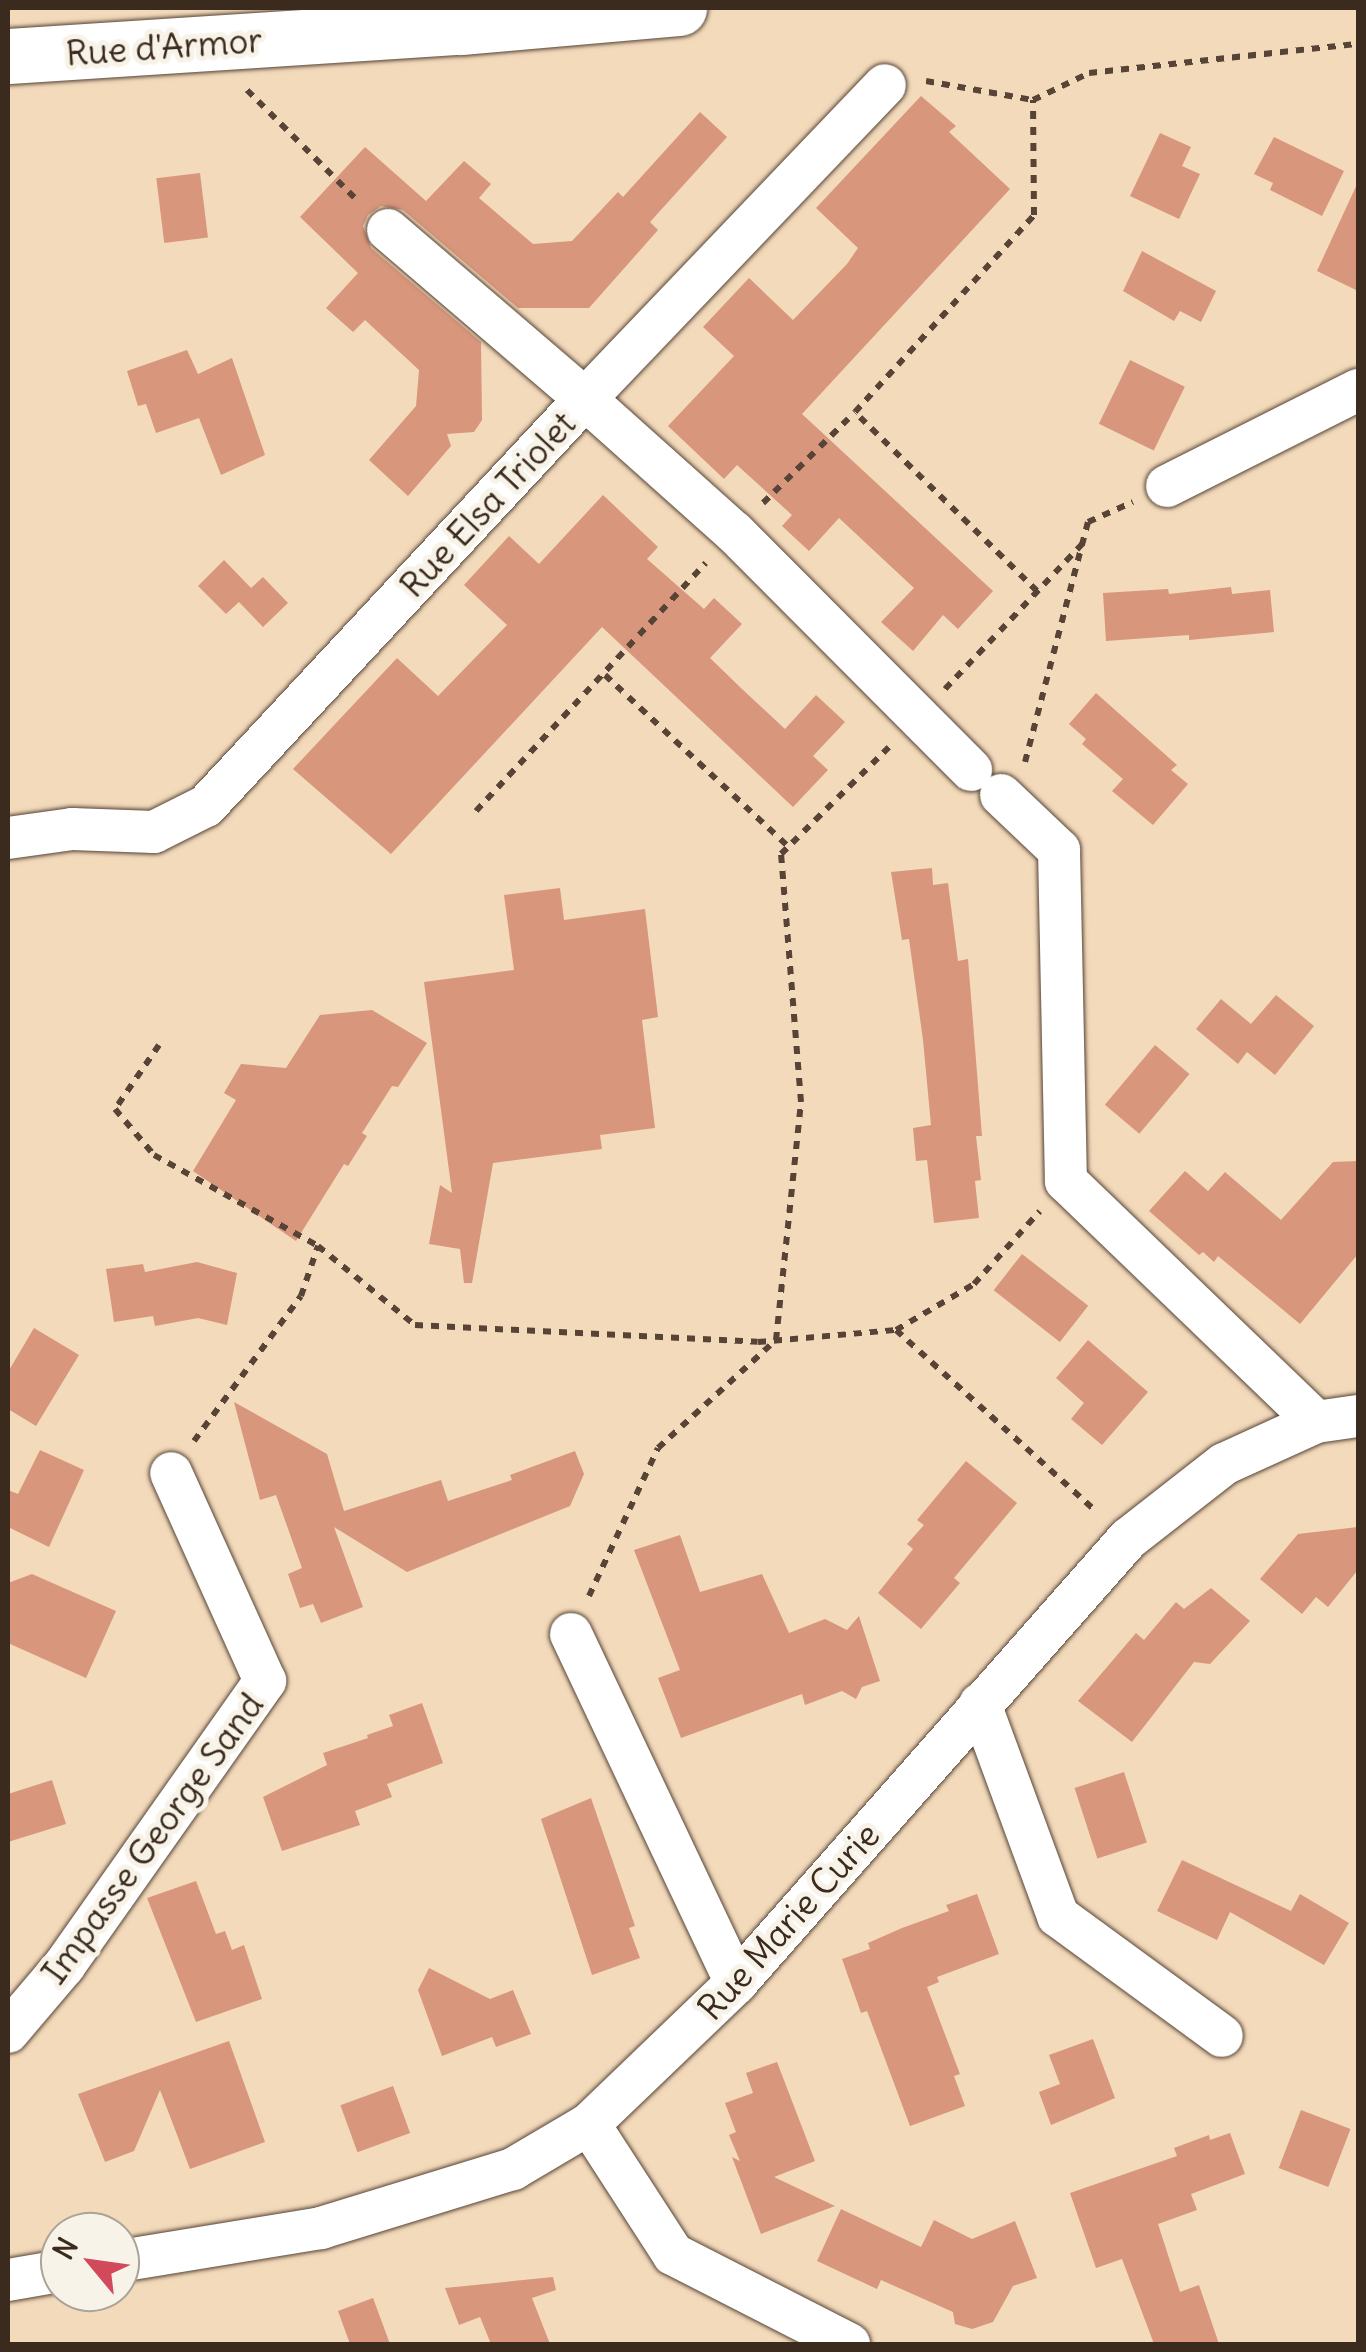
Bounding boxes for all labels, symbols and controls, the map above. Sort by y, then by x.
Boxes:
street label: Rue d'Armor [64,18,264,74]
street label: Rue Elsa Triolet [390,403,584,605]
street label: Impasse George Sand [32,1684,272,1992]
street label: Rue Marie Curie [688,1814,888,2028]
north arrow [40,2212,140,2312]
text: N [45,2231,86,2266]

